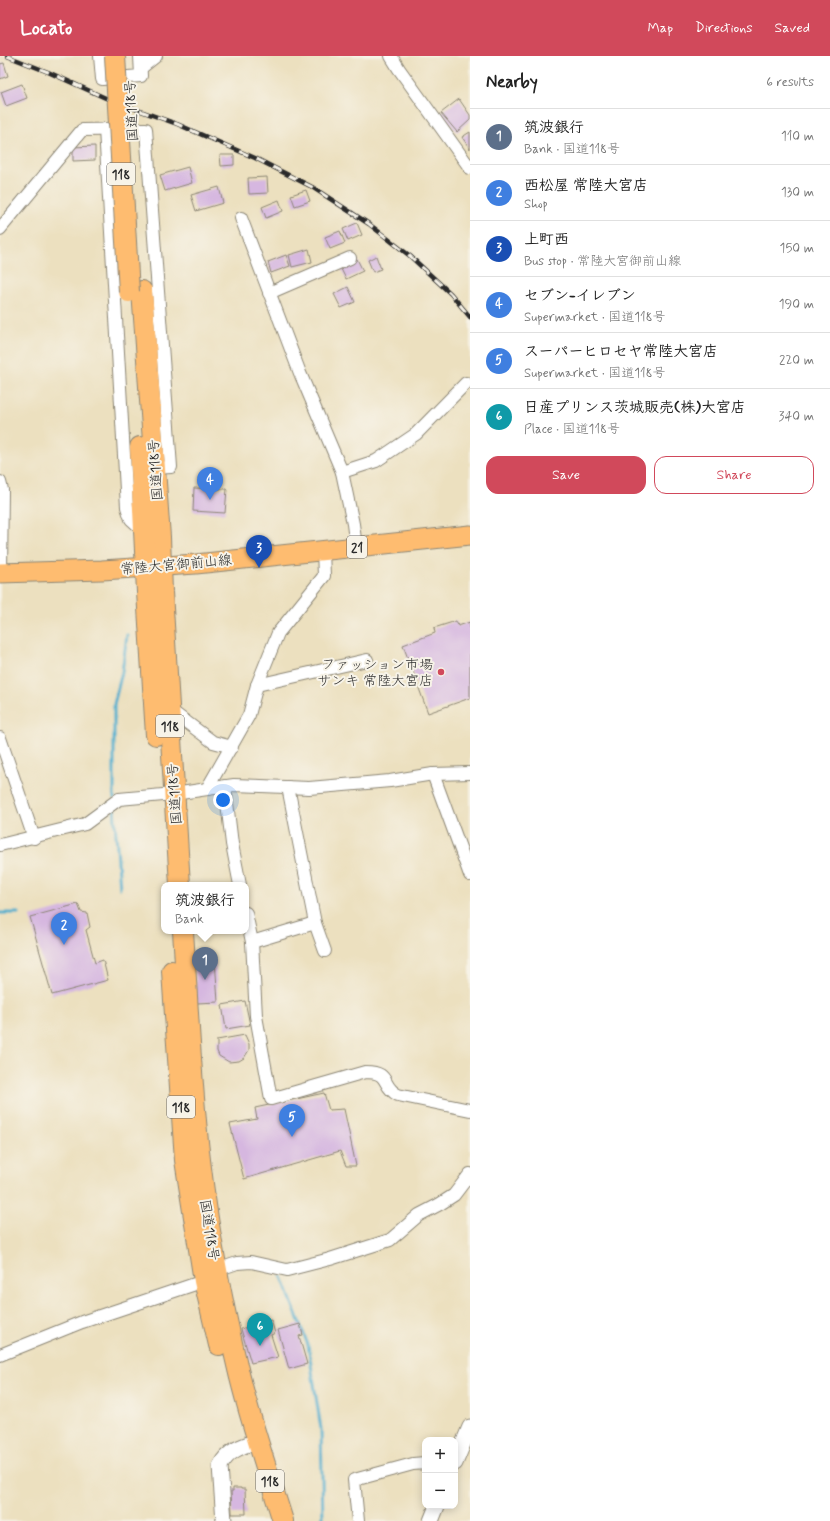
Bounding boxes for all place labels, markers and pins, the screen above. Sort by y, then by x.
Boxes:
pin: 4 [197,467,223,500]
pin: 3 [246,535,272,568]
place label: ファッション市場 サンキ 常陸大宮店 [317,656,433,690]
marker: ファッション市場 サンキ 常陸大宮店 [436,667,446,677]
pin: 2 [51,912,77,945]
pin: 1 [192,947,218,980]
pin: 5 [279,1104,305,1137]
pin: 6 [247,1313,273,1346]

